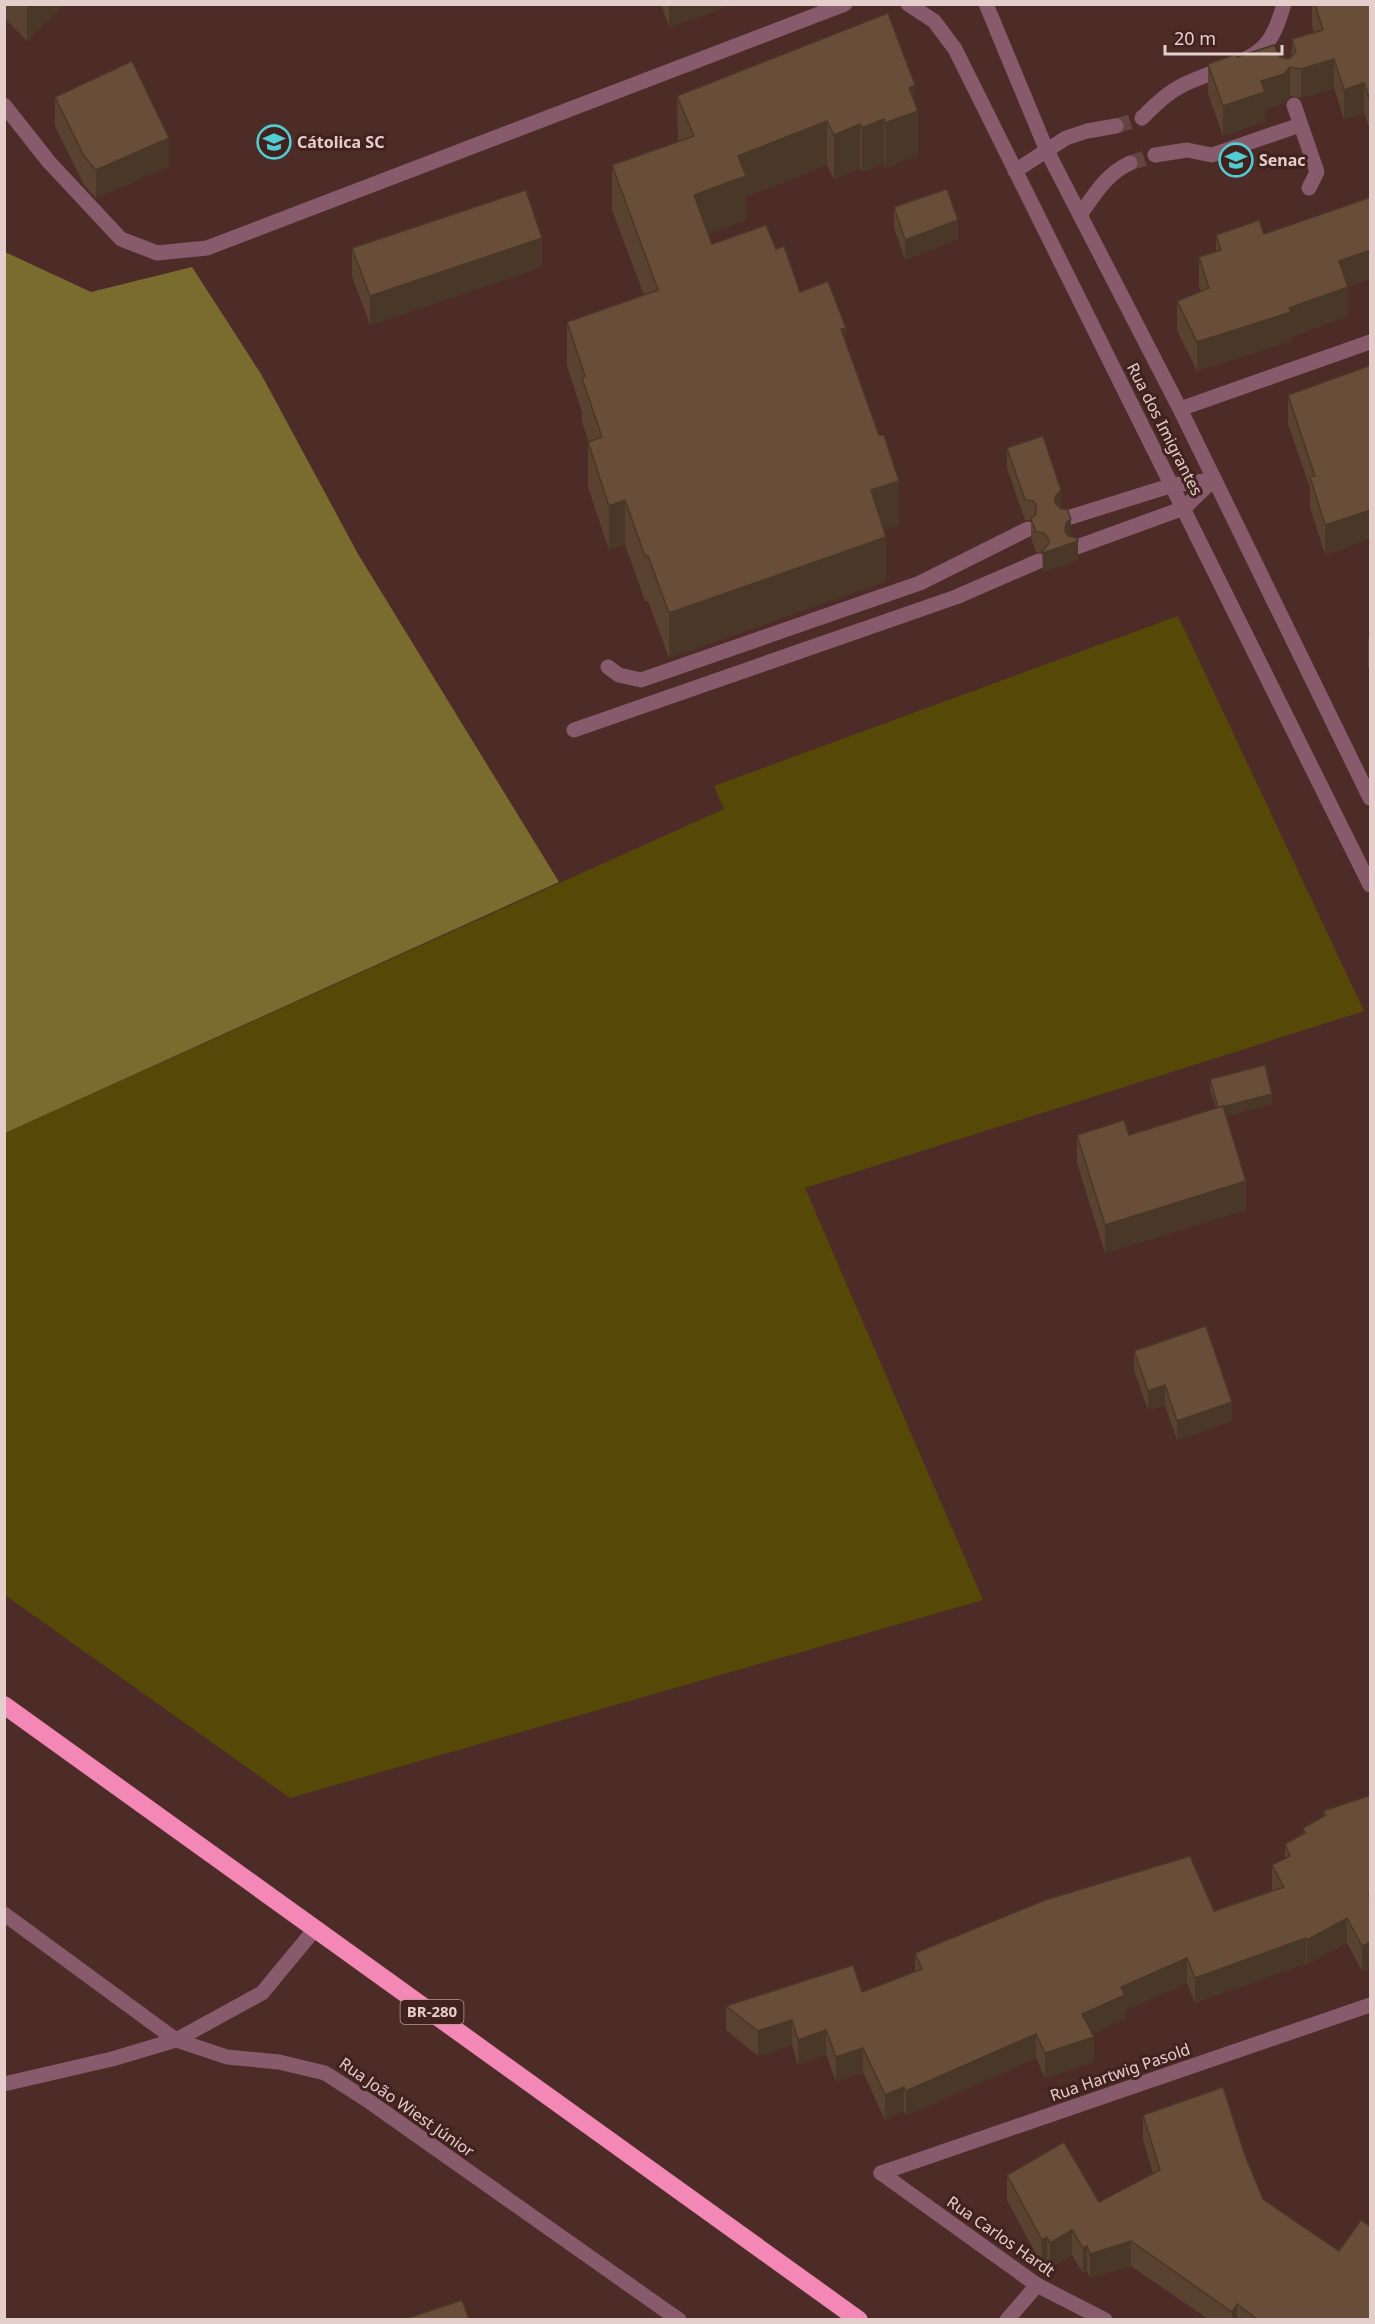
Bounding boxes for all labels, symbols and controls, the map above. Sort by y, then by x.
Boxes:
scale bar [1165,18,1282,56]
text: 20 m [1174,26,1216,50]
school or university icon: Cátolica SC [256,124,292,160]
place label: Cátolica SC [297,131,384,153]
school or university icon: Senac [1218,142,1254,178]
place label: Senac [1259,149,1306,171]
street label: Rua dos Imigrantes [1122,359,1208,499]
road number: BR-280 [400,2000,464,2024]
street label: Rua Hartwig Pasold [1047,2038,1193,2106]
street label: Rua João Wiest Júnior [335,2052,479,2162]
street label: Rua Carlos Hardt [943,2191,1060,2282]

